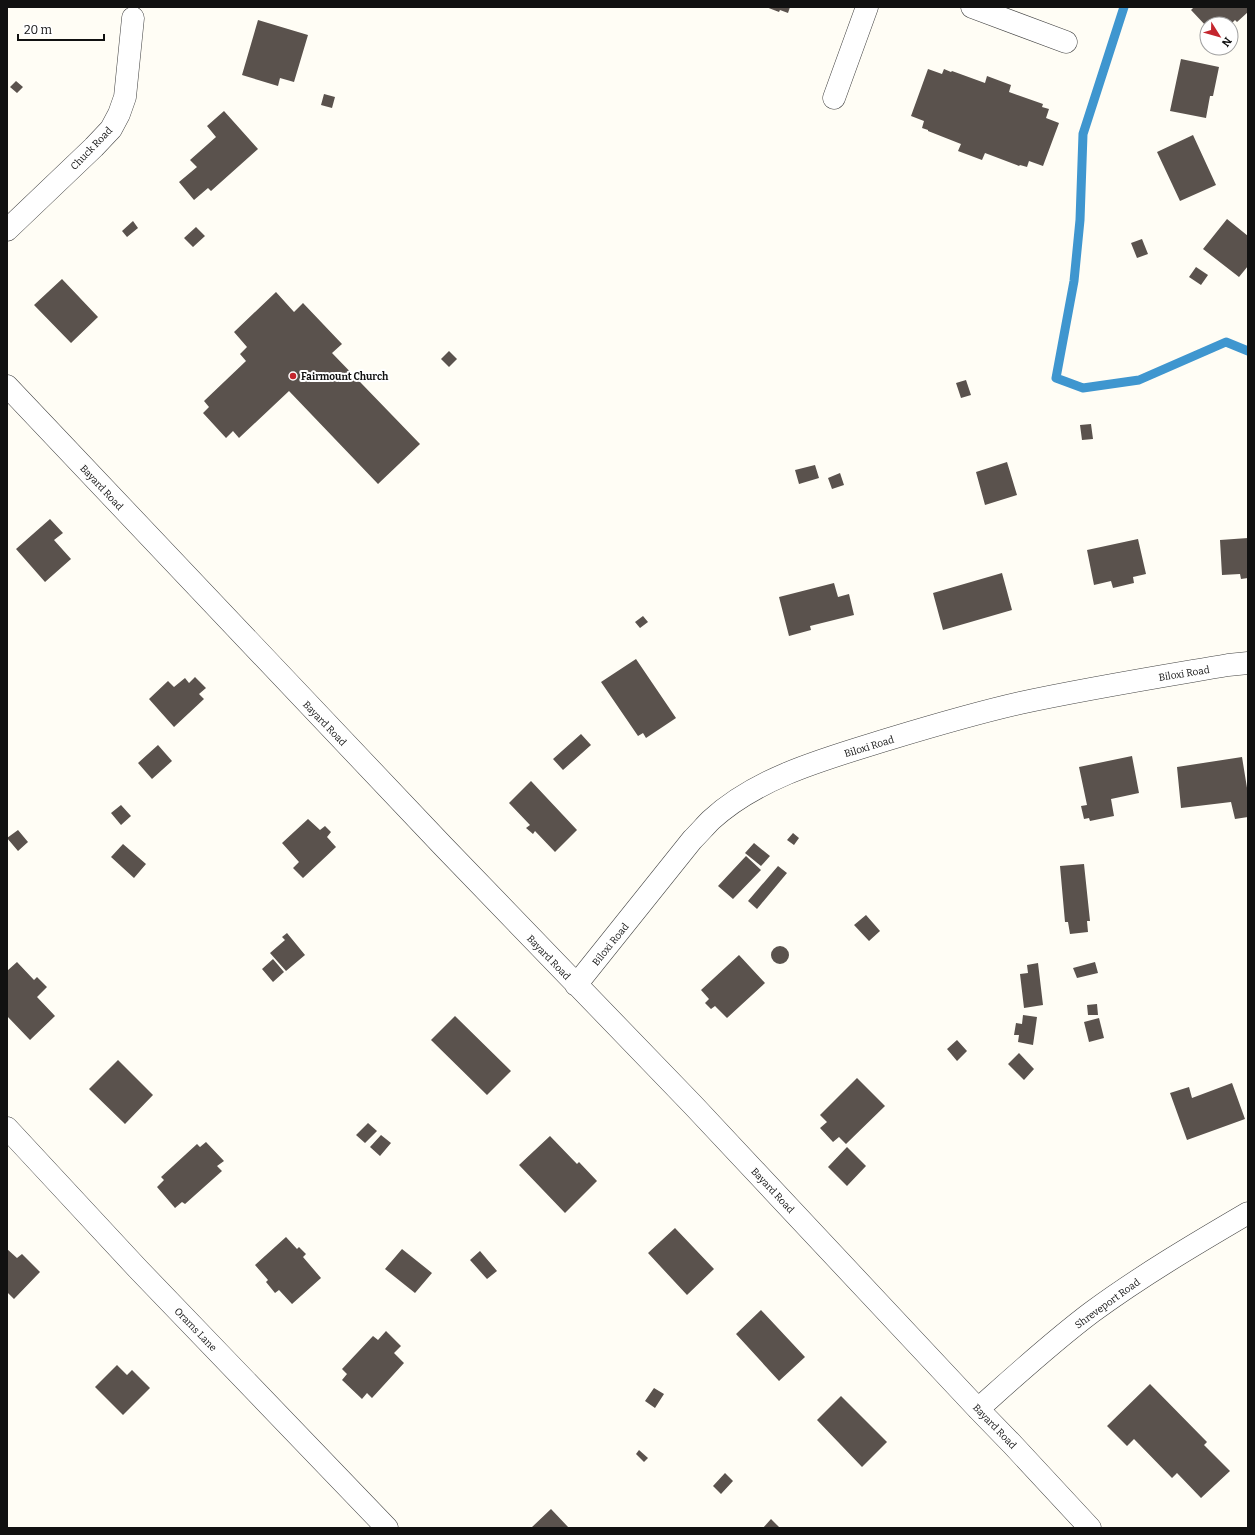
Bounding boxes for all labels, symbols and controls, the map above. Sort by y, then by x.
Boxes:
scale bar [18,16,104,42]
north arrow [1199,16,1239,56]
text: 20 m [24,23,53,37]
text: N [1219,34,1234,49]
street label: Chuck Road [68,125,115,173]
marker: Fairmount Church [288,371,298,381]
place label: Fairmount Church [301,371,389,383]
street label: Bayard Road [77,463,125,513]
street label: Biloxi Road [1158,664,1211,684]
street label: Bayard Road [300,699,349,749]
street label: Biloxi Road [843,734,896,760]
street label: Biloxi Road [590,921,632,968]
street label: Bayard Road [524,933,573,983]
street label: Bayard Road [748,1166,796,1216]
street label: Shreveport Road [1073,1276,1143,1331]
street label: Orams Lane [172,1305,219,1354]
street label: Bayard Road [970,1402,1019,1452]

